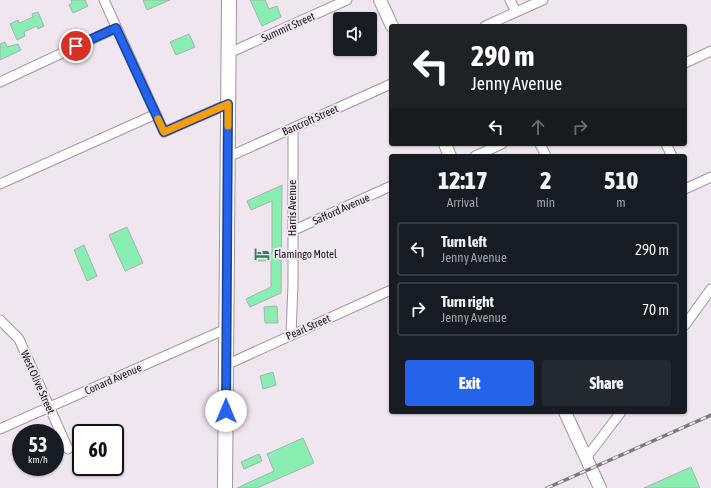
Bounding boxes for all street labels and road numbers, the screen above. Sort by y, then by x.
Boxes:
street label: Summit Street [259,10,317,44]
street label: Bancroft Street [280,102,340,138]
street label: Harris Avenue [286,180,298,236]
street label: Safford Avenue [311,191,371,227]
street label: Pearl Street [284,312,332,342]
street label: West Olive Street [19,348,57,416]
street label: Conard Avenue [83,361,143,397]

